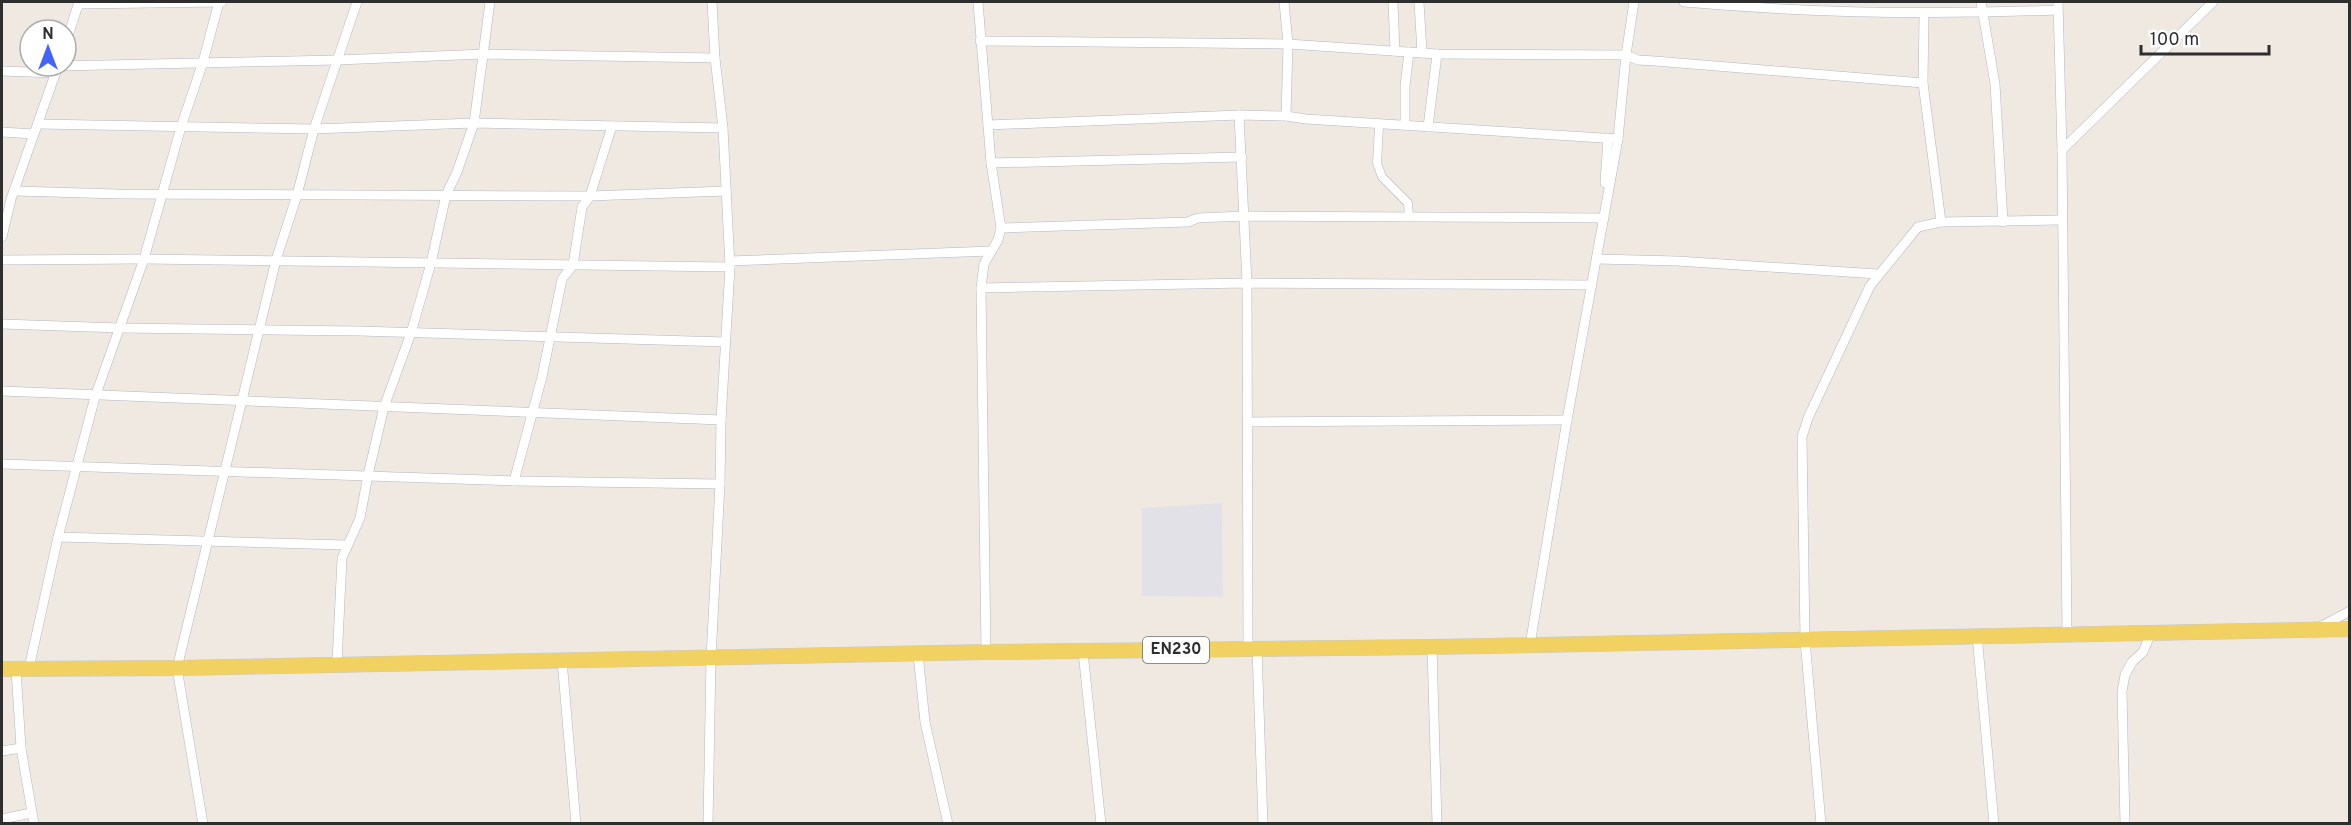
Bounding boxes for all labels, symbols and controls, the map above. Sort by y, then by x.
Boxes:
north arrow [18,18,78,78]
scale bar [2141,18,2268,56]
text: N [42,25,54,45]
text: 100 m [2150,29,2199,52]
road number: EN230 [1143,637,1209,663]

